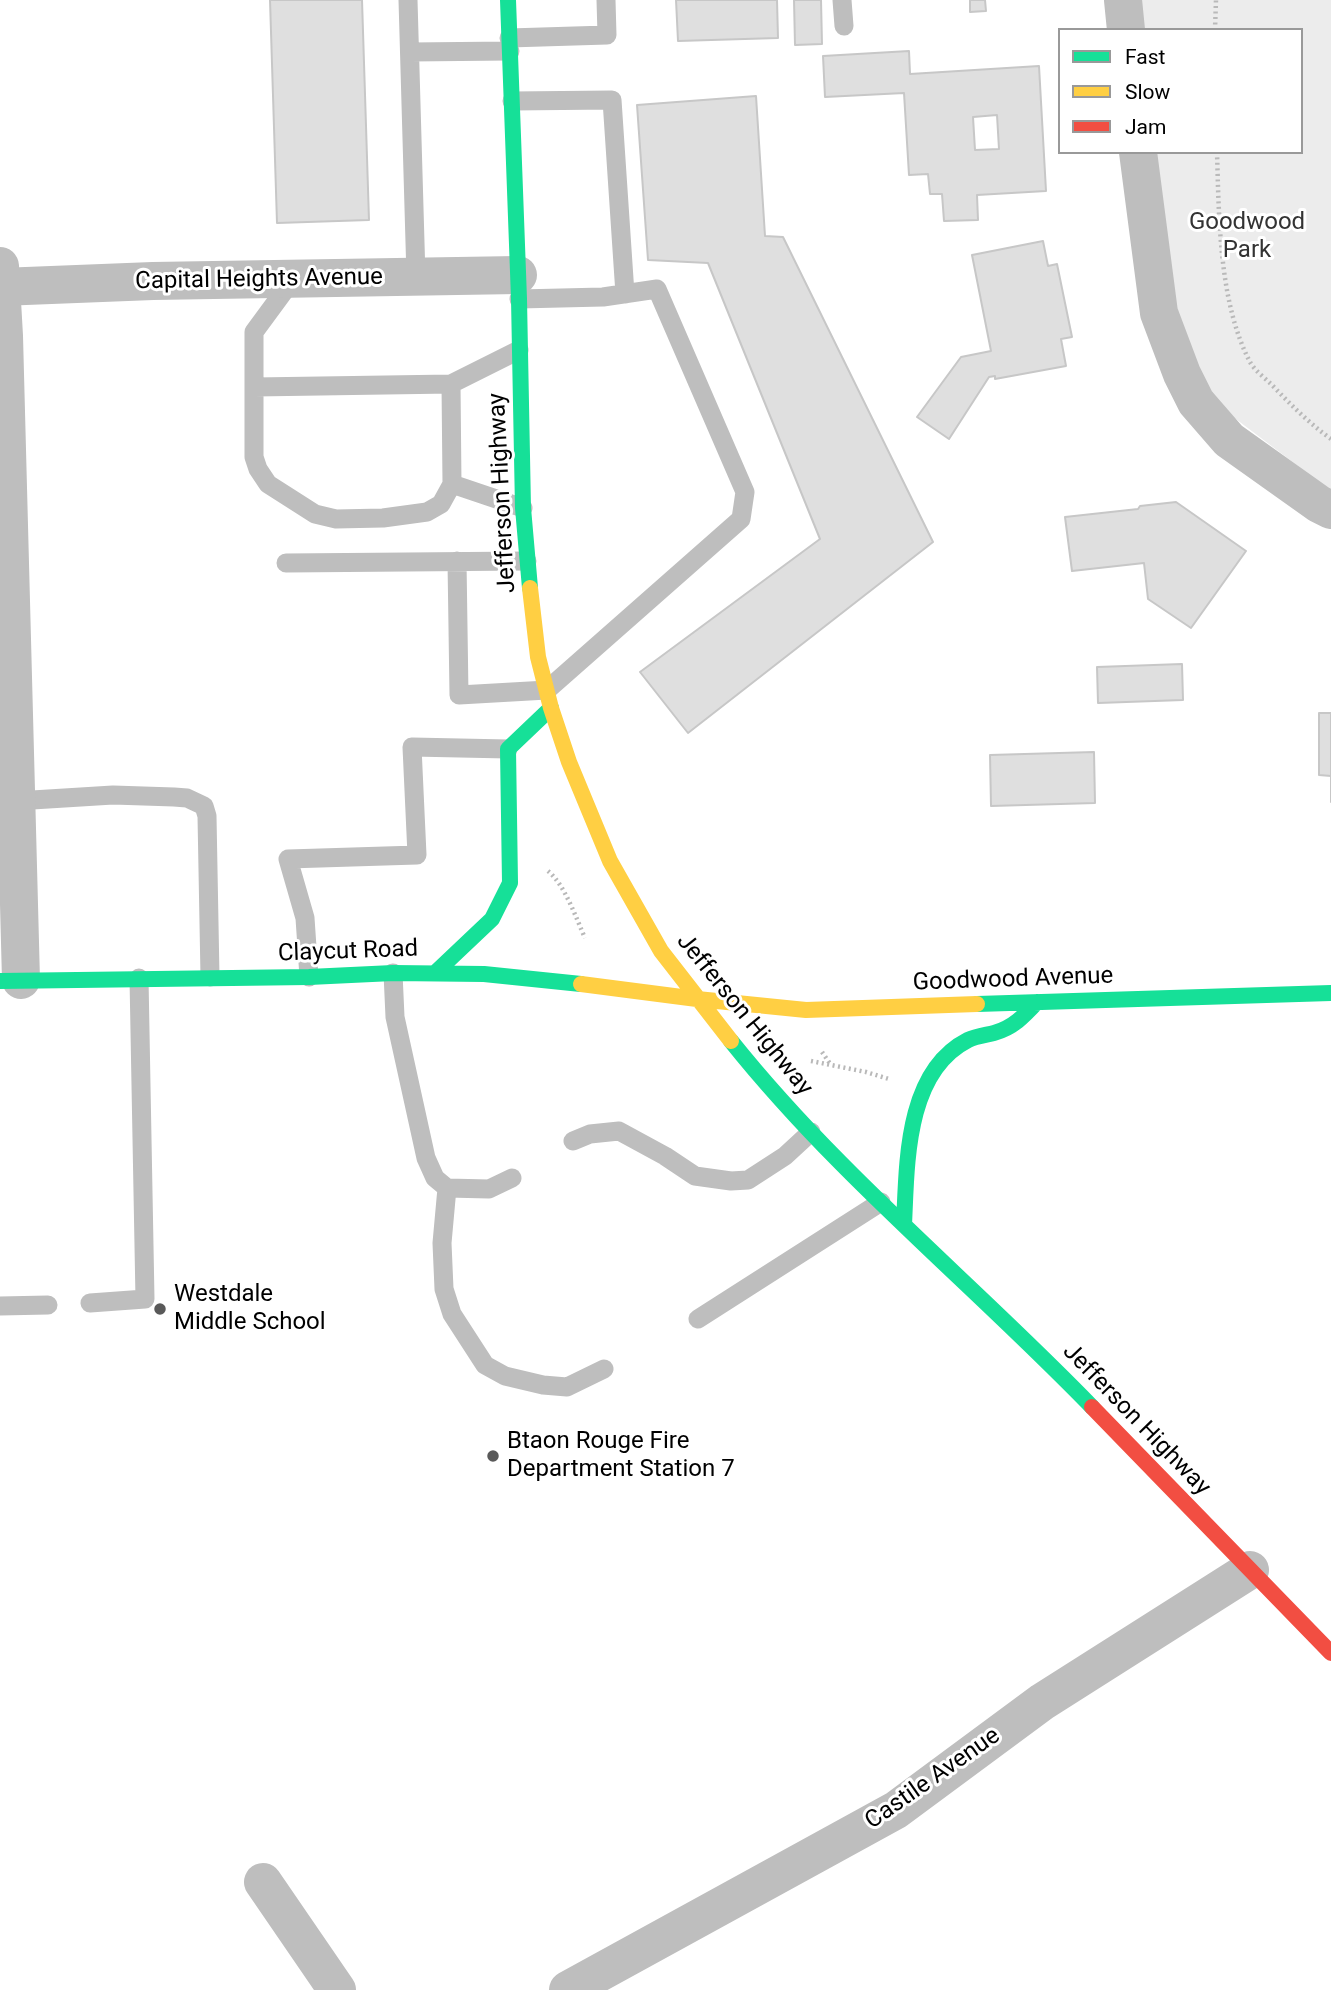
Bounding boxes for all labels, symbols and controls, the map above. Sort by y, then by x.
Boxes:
legend [1058,28,1303,154]
text: Fast [1125,45,1165,69]
text: Slow [1125,80,1170,104]
text: Jam [1125,115,1166,139]
park label: Goodwood Park [1189,209,1305,265]
street label: Capital Heights Avenue [135,263,383,297]
street label: Jefferson Highway [483,392,523,594]
street label: Jefferson Highway [670,928,818,1102]
street label: Claycut Road [277,935,419,969]
street label: Goodwood Avenue [912,962,1114,998]
place label: Westdale Middle School [174,1281,326,1337]
marker: Westdale Middle School [152,1301,168,1317]
street label: Jefferson Highway [1056,1338,1216,1502]
place label: Btaon Rouge Fire Department Station 7 [507,1428,735,1484]
marker: Btaon Rouge Fire Department Station 7 [485,1448,501,1464]
street label: Castile Avenue [860,1722,1006,1836]

